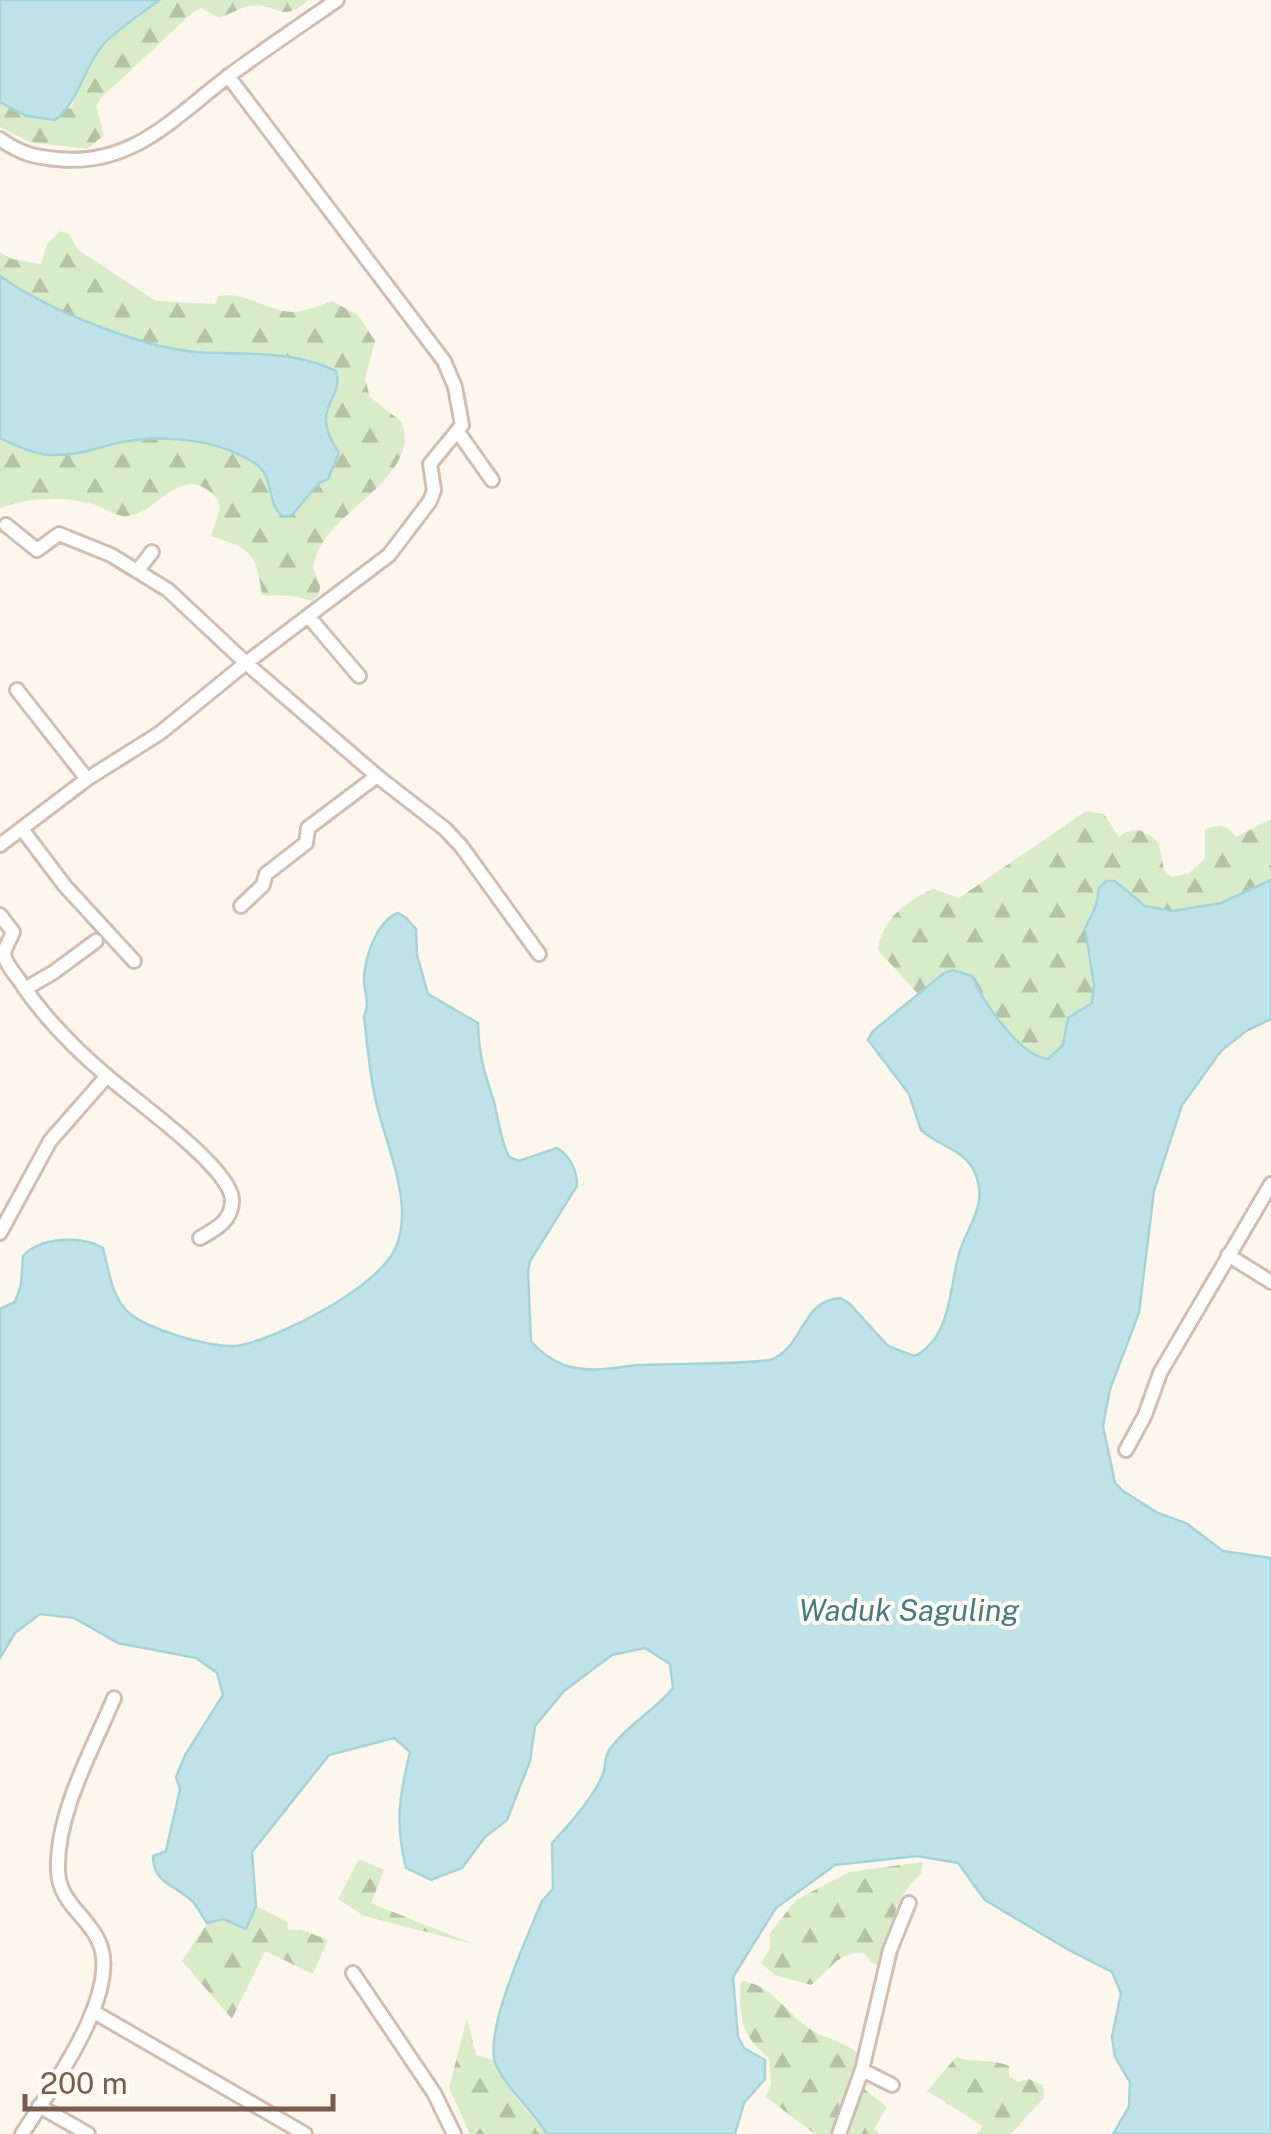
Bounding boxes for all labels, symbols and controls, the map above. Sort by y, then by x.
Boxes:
water label: Waduk Saguling [799,1592,1019,1628]
scale bar [25,2049,332,2111]
text: 200 m [40,2065,128,2101]

